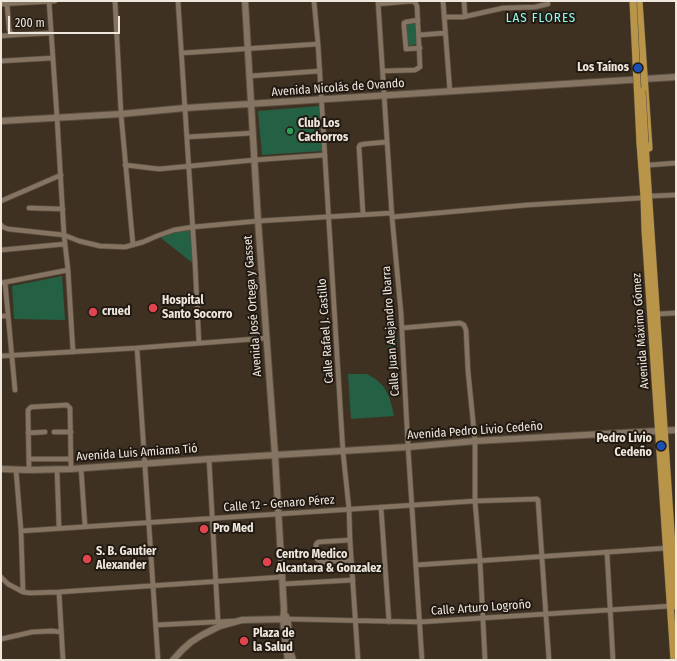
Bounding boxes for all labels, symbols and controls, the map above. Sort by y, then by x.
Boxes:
scale bar [10,8,122,34]
district label: LAS FLORES [506,10,576,26]
text: 200 m [15,16,45,30]
place label: Los Taínos [577,61,629,75]
marker: Los Taínos [632,62,644,74]
street label: Avenida Nicolás de Ovando [271,76,405,100]
place label: Club Los Cachorros [298,117,348,145]
marker: Club Los Cachorros [285,126,295,136]
street label: Avenida José Ortega y Gasset [241,235,265,377]
street label: Calle Juan Alejandro lbarra [379,265,403,397]
street label: Avenida Máximo Gómez [630,273,652,389]
street label: Calle Rafael J. Castillo [315,278,337,384]
place label: Hospital Santo Socorro [162,294,232,322]
marker: Hospital Santo Socorro [147,302,159,314]
place label: crued [102,305,130,319]
marker: crued [87,306,99,318]
street label: Avenida Pedro Livio Cedeño [407,419,543,443]
place label: Pedro Livio Cedeño [596,432,652,460]
marker: Pedro Livio Cedeño [655,440,667,452]
street label: Avenida Luis Amiama Tió [76,442,198,464]
street label: Calle 12 - Genaro Pérez [223,493,335,515]
place label: Pro Med [213,522,254,536]
marker: Pro Med [198,523,210,535]
place label: S. B. Gautier Alexander [96,545,157,573]
place label: Centro Medico Alcantara & Gonzalez [276,548,381,576]
marker: S. B. Gautier Alexander [81,553,93,565]
marker: Centro Medico Alcantara & Gonzalez [261,556,273,568]
street label: Calle Arturo Logroño [430,597,532,619]
place label: Plaza de la Salud [253,627,295,655]
marker: Plaza de la Salud [238,635,250,647]

